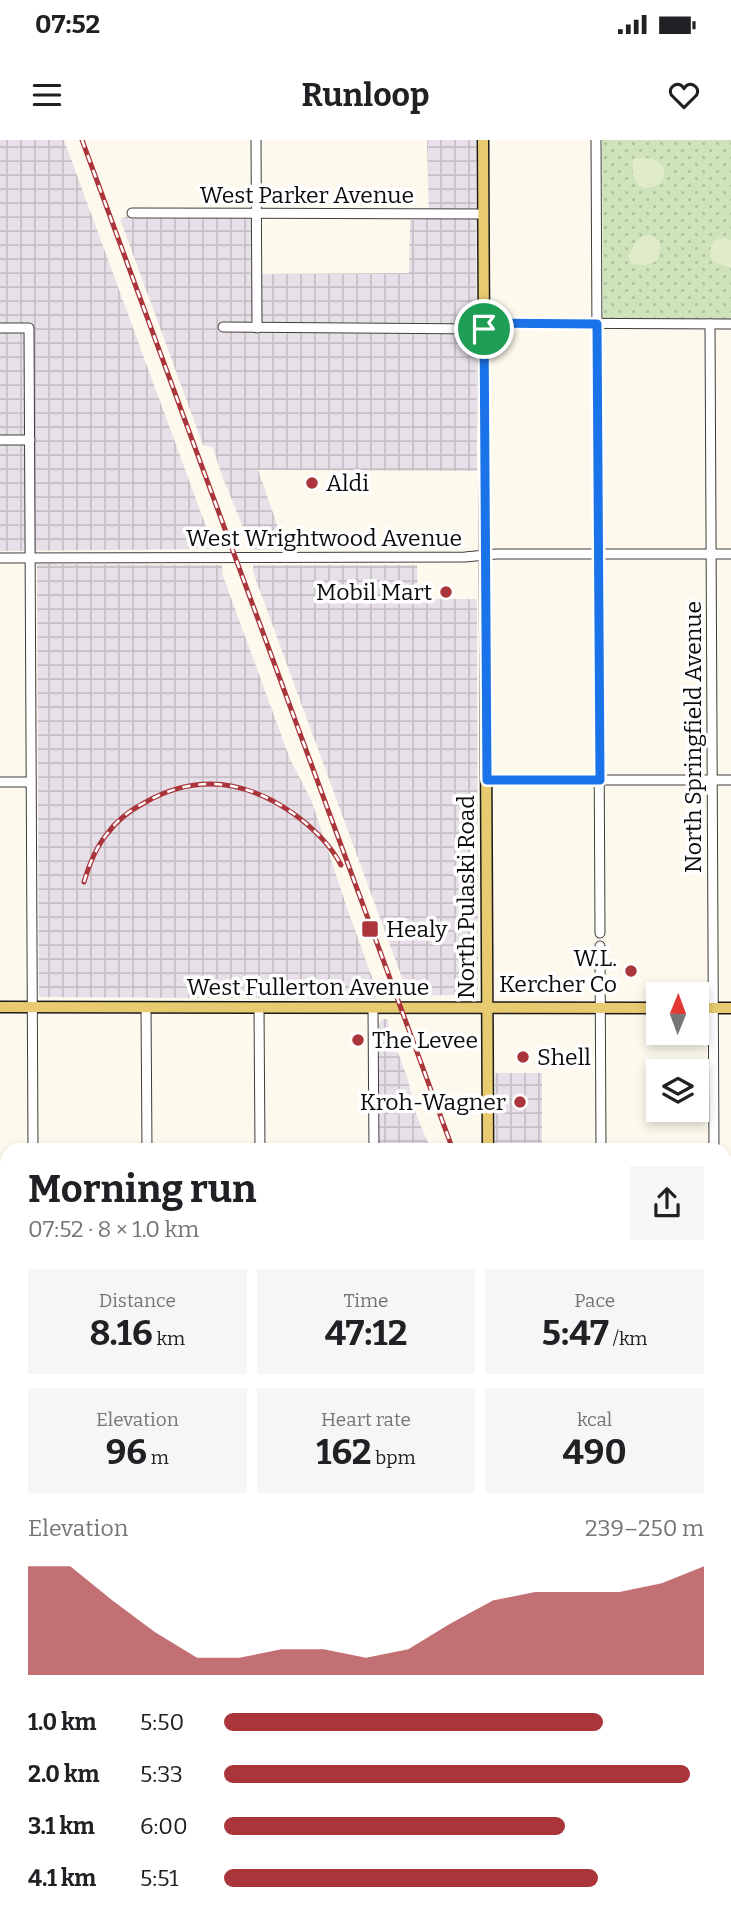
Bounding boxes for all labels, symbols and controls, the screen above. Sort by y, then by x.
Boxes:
text: 07:52 [35,9,100,40]
icon: menu [28,76,66,114]
text: Runloop [301,76,430,114]
icon: heart [665,76,703,114]
street label: West Parker Avenue [200,181,414,209]
pin [454,299,514,359]
icon: arrive [465,310,503,348]
place label: Aldi [326,469,369,497]
marker: Aldi [304,475,320,491]
street label: West Wrightwood Avenue [186,524,462,552]
place label: Mobil Mart [316,578,432,606]
marker: Mobil Mart [438,584,454,600]
street label: North Springfield Avenue [679,601,707,873]
street label: North Pulaski Road [452,795,480,999]
place label: Healy [386,915,448,943]
marker: Healy [360,919,380,939]
place label: W.L. Kercher Co [499,944,617,998]
marker: W.L. Kercher Co [623,963,639,979]
street label: West Fullerton Avenue [187,973,429,1001]
north arrow [646,982,709,1045]
map controls [646,982,709,1122]
place label: The Levee [372,1026,478,1054]
marker: The Levee [350,1032,366,1048]
place label: Shell [537,1043,591,1071]
marker: Shell [515,1049,531,1065]
button: layers [646,1059,709,1122]
place label: Kroh-Wagner [360,1088,506,1116]
marker: Kroh-Wagner [512,1094,528,1110]
text: Morning run [28,1166,256,1212]
button: share [630,1166,704,1240]
text: 07:52 · 8 × 1.0 km [28,1215,199,1243]
text: Distance [99,1289,176,1312]
text: Time [344,1289,388,1312]
text: Pace [574,1289,615,1312]
text: 8.16 [90,1312,153,1354]
text: 47:12 [325,1312,407,1354]
text: 5:47 [542,1312,609,1354]
text: km [153,1327,185,1350]
text: /km [609,1327,648,1350]
text: Elevation [96,1408,179,1431]
text: Heart rate [321,1408,411,1431]
text: kcal [577,1408,612,1431]
text: 96 [106,1431,147,1473]
text: 162 [316,1431,371,1473]
text: 490 [563,1431,627,1473]
text: m [147,1446,169,1469]
text: bpm [371,1446,416,1469]
text: Elevation [28,1514,128,1542]
text: 239–250 m [585,1514,704,1542]
text: 1.0 km [28,1708,97,1736]
text: 5:50 [140,1708,184,1736]
text: 2.0 km [28,1760,99,1788]
text: 5:33 [140,1760,183,1788]
text: 3.1 km [28,1812,95,1840]
text: 6:00 [140,1812,188,1840]
text: 4.1 km [28,1864,96,1892]
text: 5:51 [140,1864,179,1892]

